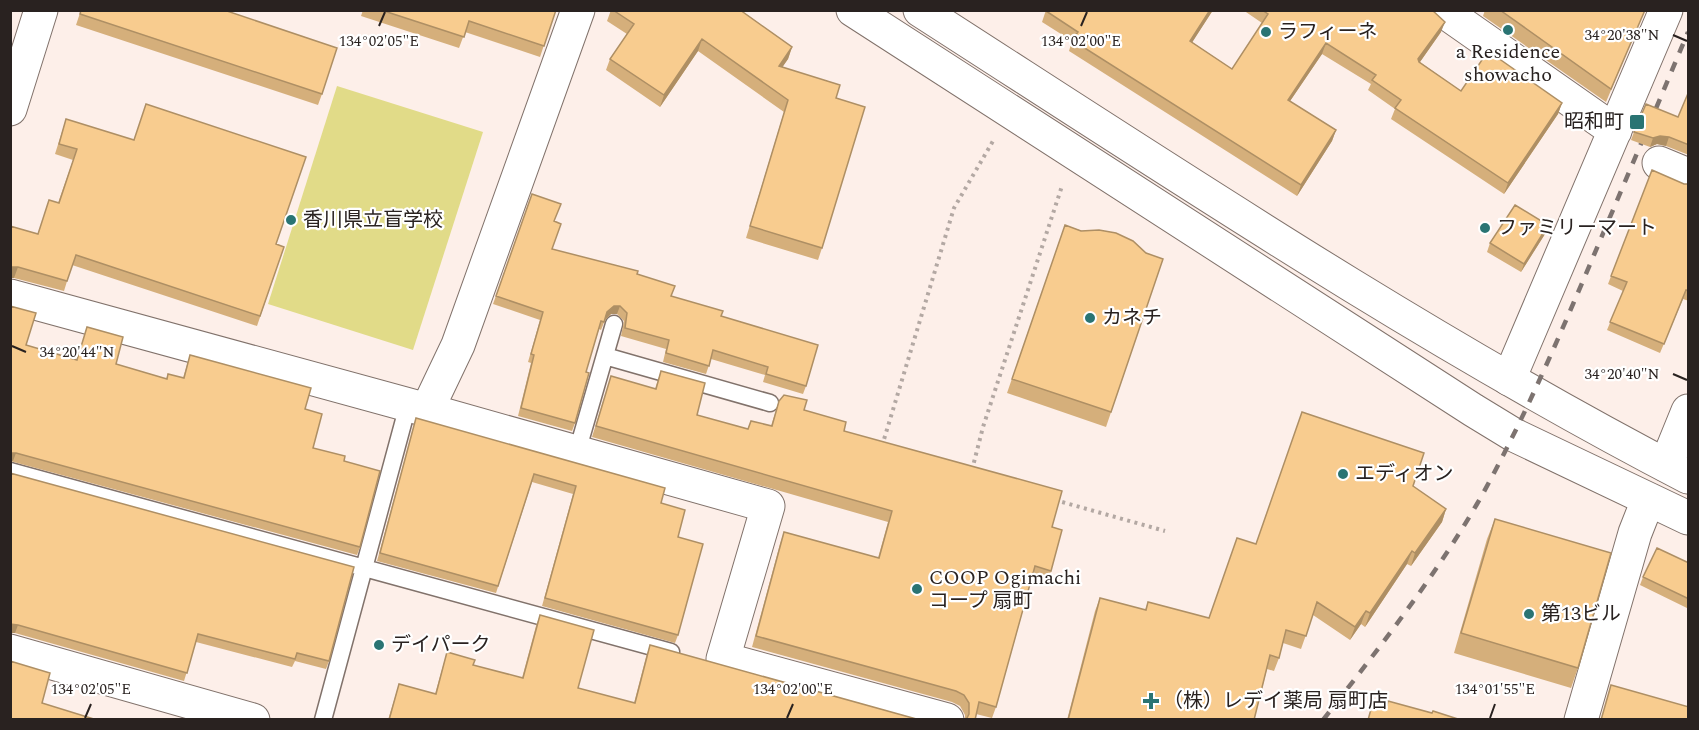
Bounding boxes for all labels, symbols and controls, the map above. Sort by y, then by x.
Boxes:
place label: ラフィーネ [1278,17,1378,47]
marker: a Residence showacho [1501,23,1515,37]
text: 34°20'38"N [1585,24,1660,47]
marker: ラフィーネ [1259,25,1273,39]
text: 134°02'05"E [339,30,419,53]
text: 134°02'00"E [1041,30,1121,53]
place label: a Residence showacho [1456,37,1560,90]
place label: 昭和町 [1564,107,1624,137]
marker: 昭和町 [1628,113,1646,131]
place label: 香川県立盲学校 [303,205,443,235]
marker: 香川県立盲学校 [284,213,298,227]
place label: ファミリーマート [1497,213,1657,243]
marker: ファミリーマート [1478,221,1492,235]
place label: カネチ [1102,303,1162,333]
marker: カネチ [1083,311,1097,325]
text: 34°20'44"N [40,341,115,364]
text: 34°20'40"N [1585,363,1660,386]
place label: エディオン [1355,459,1454,489]
marker: エディオン [1336,467,1350,481]
place label: COOP Ogimachi コープ 扇町 [929,563,1081,616]
marker: COOP Ogimachi コープ 扇町 [910,582,924,596]
place label: 第13ビル [1541,599,1621,629]
marker: 第13ビル [1522,607,1536,621]
place label: デイパーク [391,630,491,660]
marker: デイパーク [372,638,386,652]
text: 134°02'05"E [51,678,131,701]
text: 134°02'00"E [753,678,833,701]
text: 134°01'55"E [1455,678,1535,701]
place label: （株）レデイ薬局 扇町店 [1163,686,1388,716]
marker: （株）レデイ薬局 扇町店 [1144,694,1158,708]

